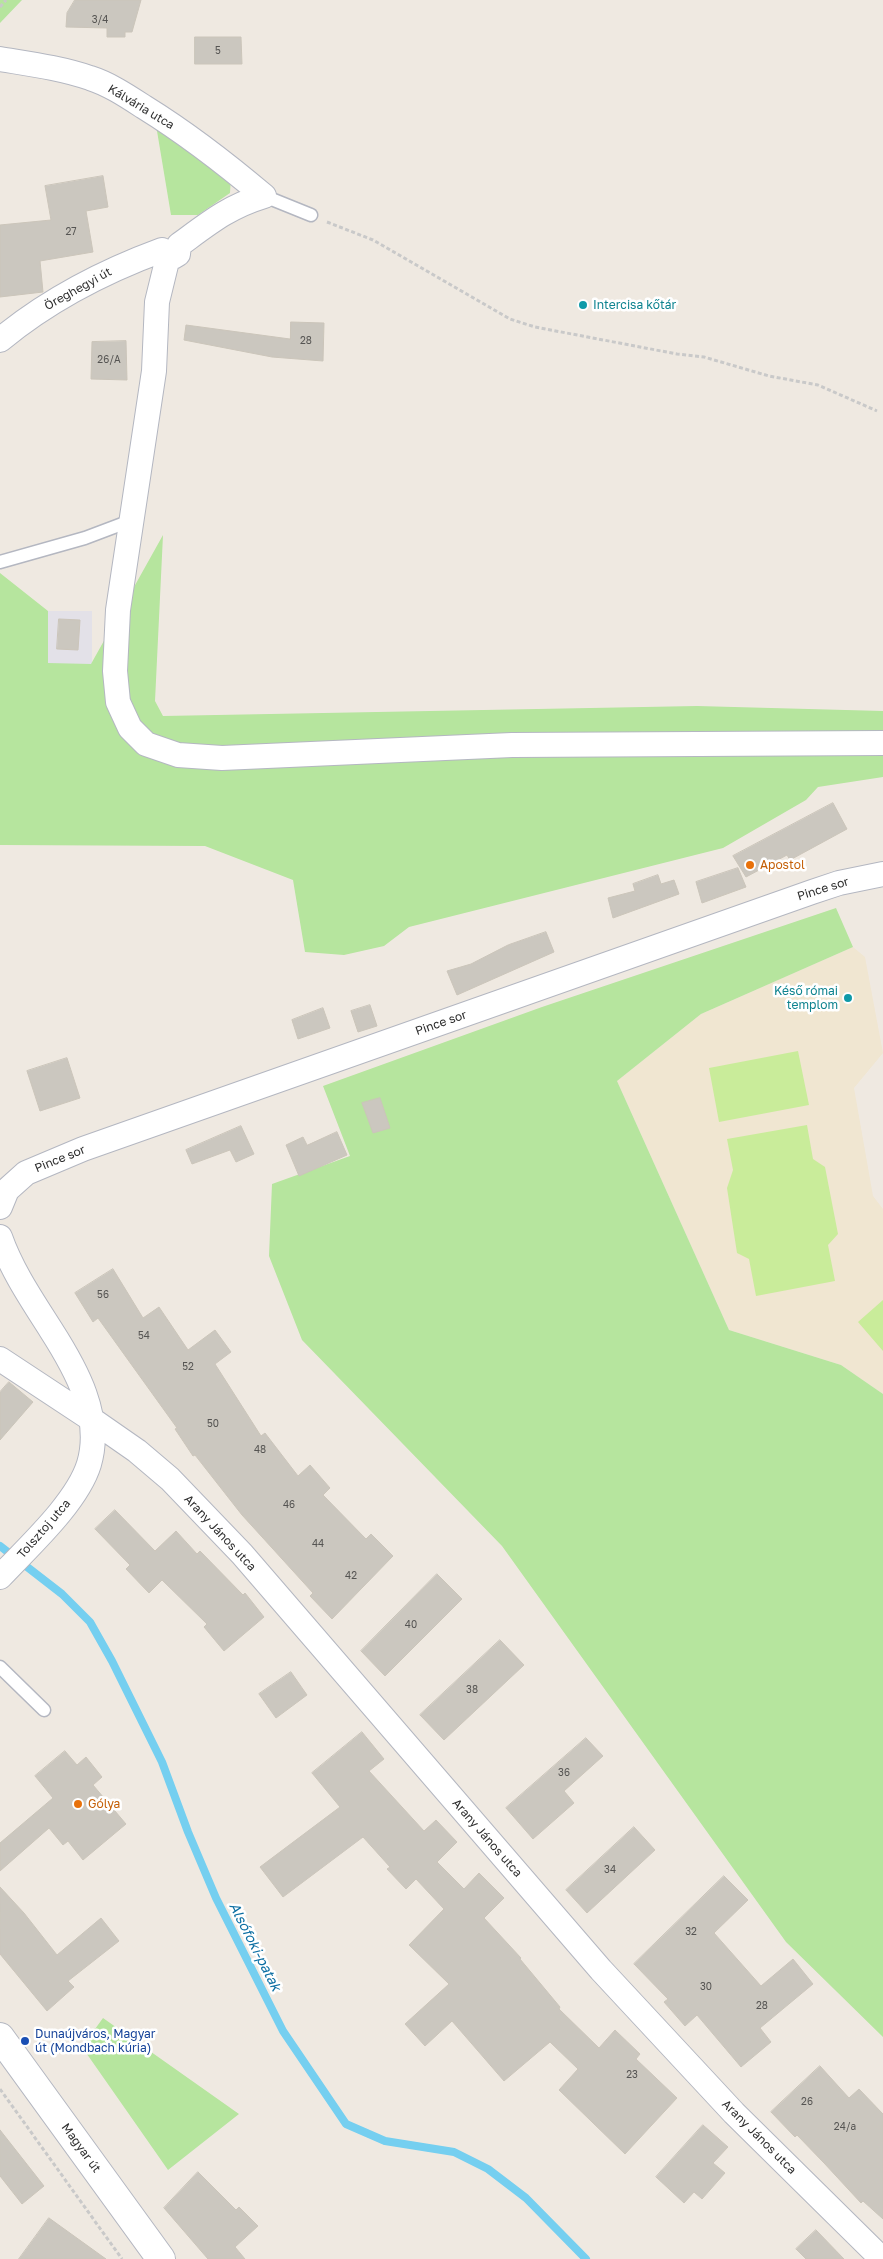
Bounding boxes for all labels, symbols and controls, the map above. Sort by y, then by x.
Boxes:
house number: 3/4 [92,14,108,26]
house number: 5 [215,45,221,57]
street label: Kálvária utca [105,82,177,132]
house number: 27 [65,226,77,238]
street label: Öreghegyi út [42,265,114,313]
place label: Intercisa kőtár [593,298,676,312]
marker: Intercisa kőtár [577,299,589,311]
house number: 28 [300,335,312,347]
house number: 26/A [97,354,121,366]
place label: Apostol [760,858,805,872]
marker: Apostol [744,859,756,871]
street label: Pince sor [795,874,851,904]
place label: Késő római templom [774,984,838,1012]
marker: Késő római templom [842,992,854,1004]
street label: Pince sor [414,1008,468,1038]
street label: Pince sor [33,1142,87,1176]
house number: 56 [97,1289,109,1301]
house number: 54 [138,1330,150,1342]
house number: 52 [182,1361,194,1373]
house number: 50 [207,1418,219,1430]
house number: 48 [254,1444,266,1456]
street label: Arany János utca [181,1492,259,1574]
street label: Tolsztoj utca [14,1496,74,1562]
house number: 46 [283,1499,295,1511]
house number: 44 [312,1538,324,1550]
house number: 42 [345,1570,357,1582]
house number: 40 [405,1619,417,1631]
house number: 38 [466,1684,478,1696]
house number: 36 [558,1767,570,1779]
street label: Arany János utca [449,1796,525,1880]
place label: Gólya [88,1797,120,1811]
marker: Gólya [72,1798,84,1810]
house number: 34 [604,1864,616,1876]
water label: Alsófoki-patak [225,1900,285,1994]
house number: 32 [685,1926,697,1938]
house number: 30 [700,1981,712,1993]
house number: 28 [756,2000,768,2012]
place label: Dunaújváros, Magyar út (Mondbach kúria) [35,2027,155,2055]
marker: Dunaújváros, Magyar út (Mondbach kúria) [19,2035,31,2047]
house number: 23 [626,2069,638,2081]
house number: 26 [801,2096,813,2108]
street label: Arany János utca [719,2097,799,2177]
street label: Magyar út [58,2121,104,2175]
house number: 24/a [834,2121,856,2133]

